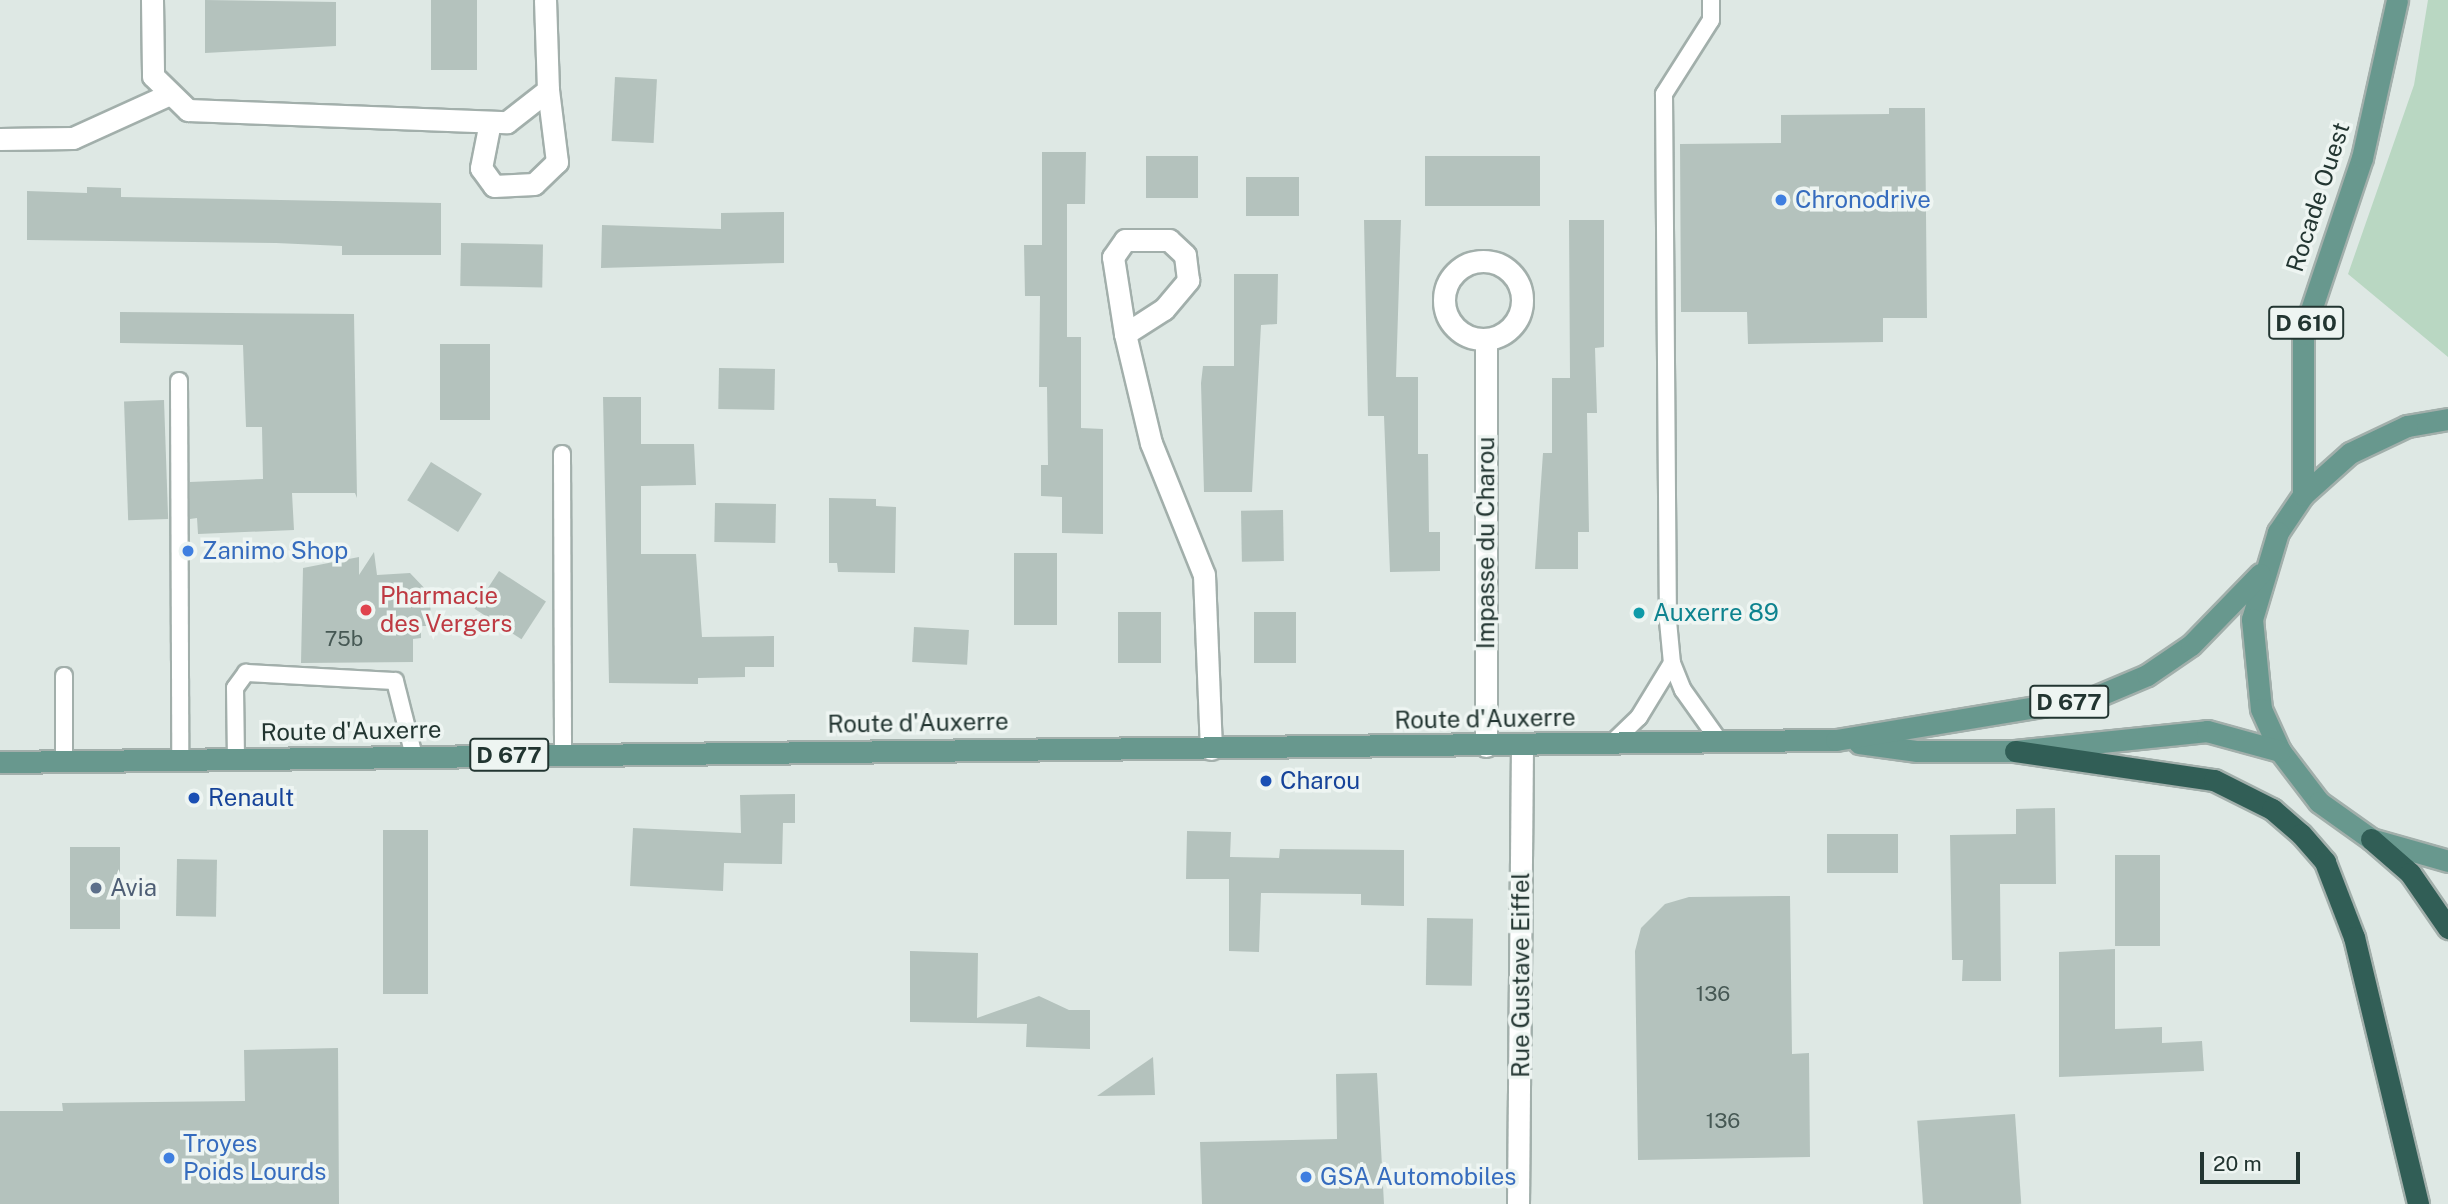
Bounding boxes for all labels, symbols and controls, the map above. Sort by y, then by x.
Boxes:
street label: Rocade Ouest [2280,119,2356,275]
place label: Chronodrive [1795,186,1931,214]
marker: Chronodrive [1773,192,1789,208]
road number: D 610 [2268,304,2344,342]
street label: Impasse du Charou [1472,437,1500,649]
place label: Zanimo Shop [202,537,349,565]
marker: Zanimo Shop [180,543,196,559]
place label: Pharmacie des Vergers [380,582,513,638]
place label: Auxerre 89 [1653,599,1779,627]
marker: Pharmacie des Vergers [358,602,374,618]
marker: Auxerre 89 [1631,605,1647,621]
house number: 75b [325,626,363,652]
road number: D 677 [2029,682,2109,722]
street label: Route d'Auxerre [1394,703,1576,735]
street label: Route d'Auxerre [827,707,1009,739]
street label: Route d'Auxerre [260,715,442,747]
road number: D 677 [469,736,549,775]
place label: Charou [1280,767,1360,795]
marker: Charou [1258,773,1274,789]
place label: Renault [208,784,294,812]
marker: Renault [186,790,202,806]
street label: Rue Gustave Eiffel [1507,872,1535,1078]
place label: Avia [110,874,157,902]
marker: Avia [88,880,104,896]
house number: 136 [1696,981,1730,1007]
house number: 136 [1706,1108,1740,1134]
place label: Troyes Poids Lourds [183,1130,327,1186]
scale bar [2203,1138,2303,1182]
marker: Troyes Poids Lourds [161,1150,177,1166]
text: 20 m [2213,1151,2262,1176]
place label: GSA Automobiles [1320,1163,1516,1191]
marker: GSA Automobiles [1298,1169,1314,1185]

